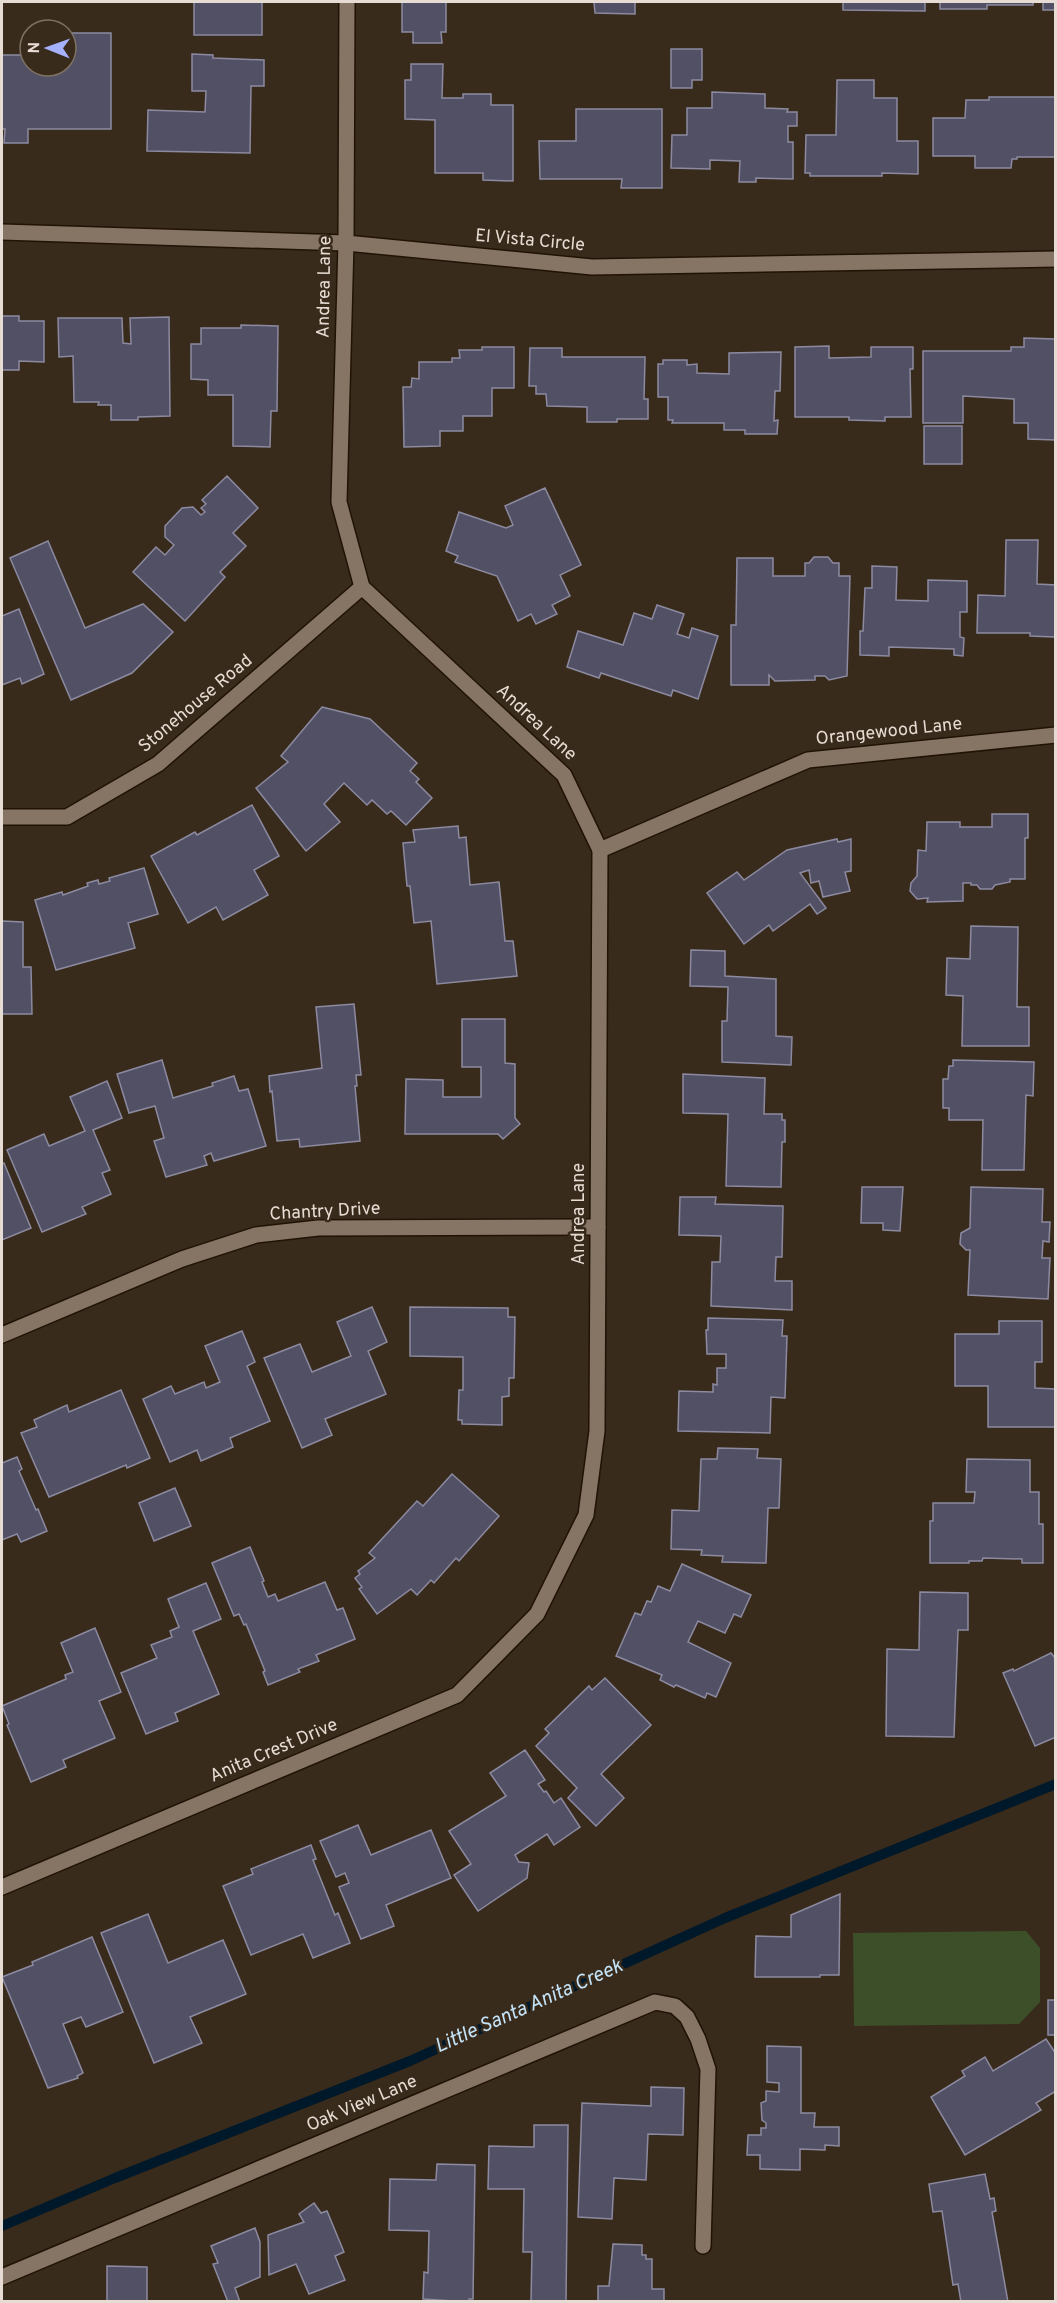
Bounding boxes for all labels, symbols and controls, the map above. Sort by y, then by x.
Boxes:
north arrow [18,18,78,78]
text: N [25,42,45,54]
street label: El Vista Circle [474,225,586,257]
street label: Andrea Lane [313,236,337,338]
street label: Stonehouse Road [134,650,258,758]
street label: Andrea Lane [491,680,581,766]
street label: Orangewood Lane [815,713,963,751]
street label: Andrea Lane [568,1163,591,1265]
street label: Chantry Drive [269,1198,381,1226]
street label: Anita Crest Drive [206,1714,342,1788]
water label: Little Santa Anita Creek [431,1953,628,2060]
street label: Oak View Lane [303,2070,421,2138]

